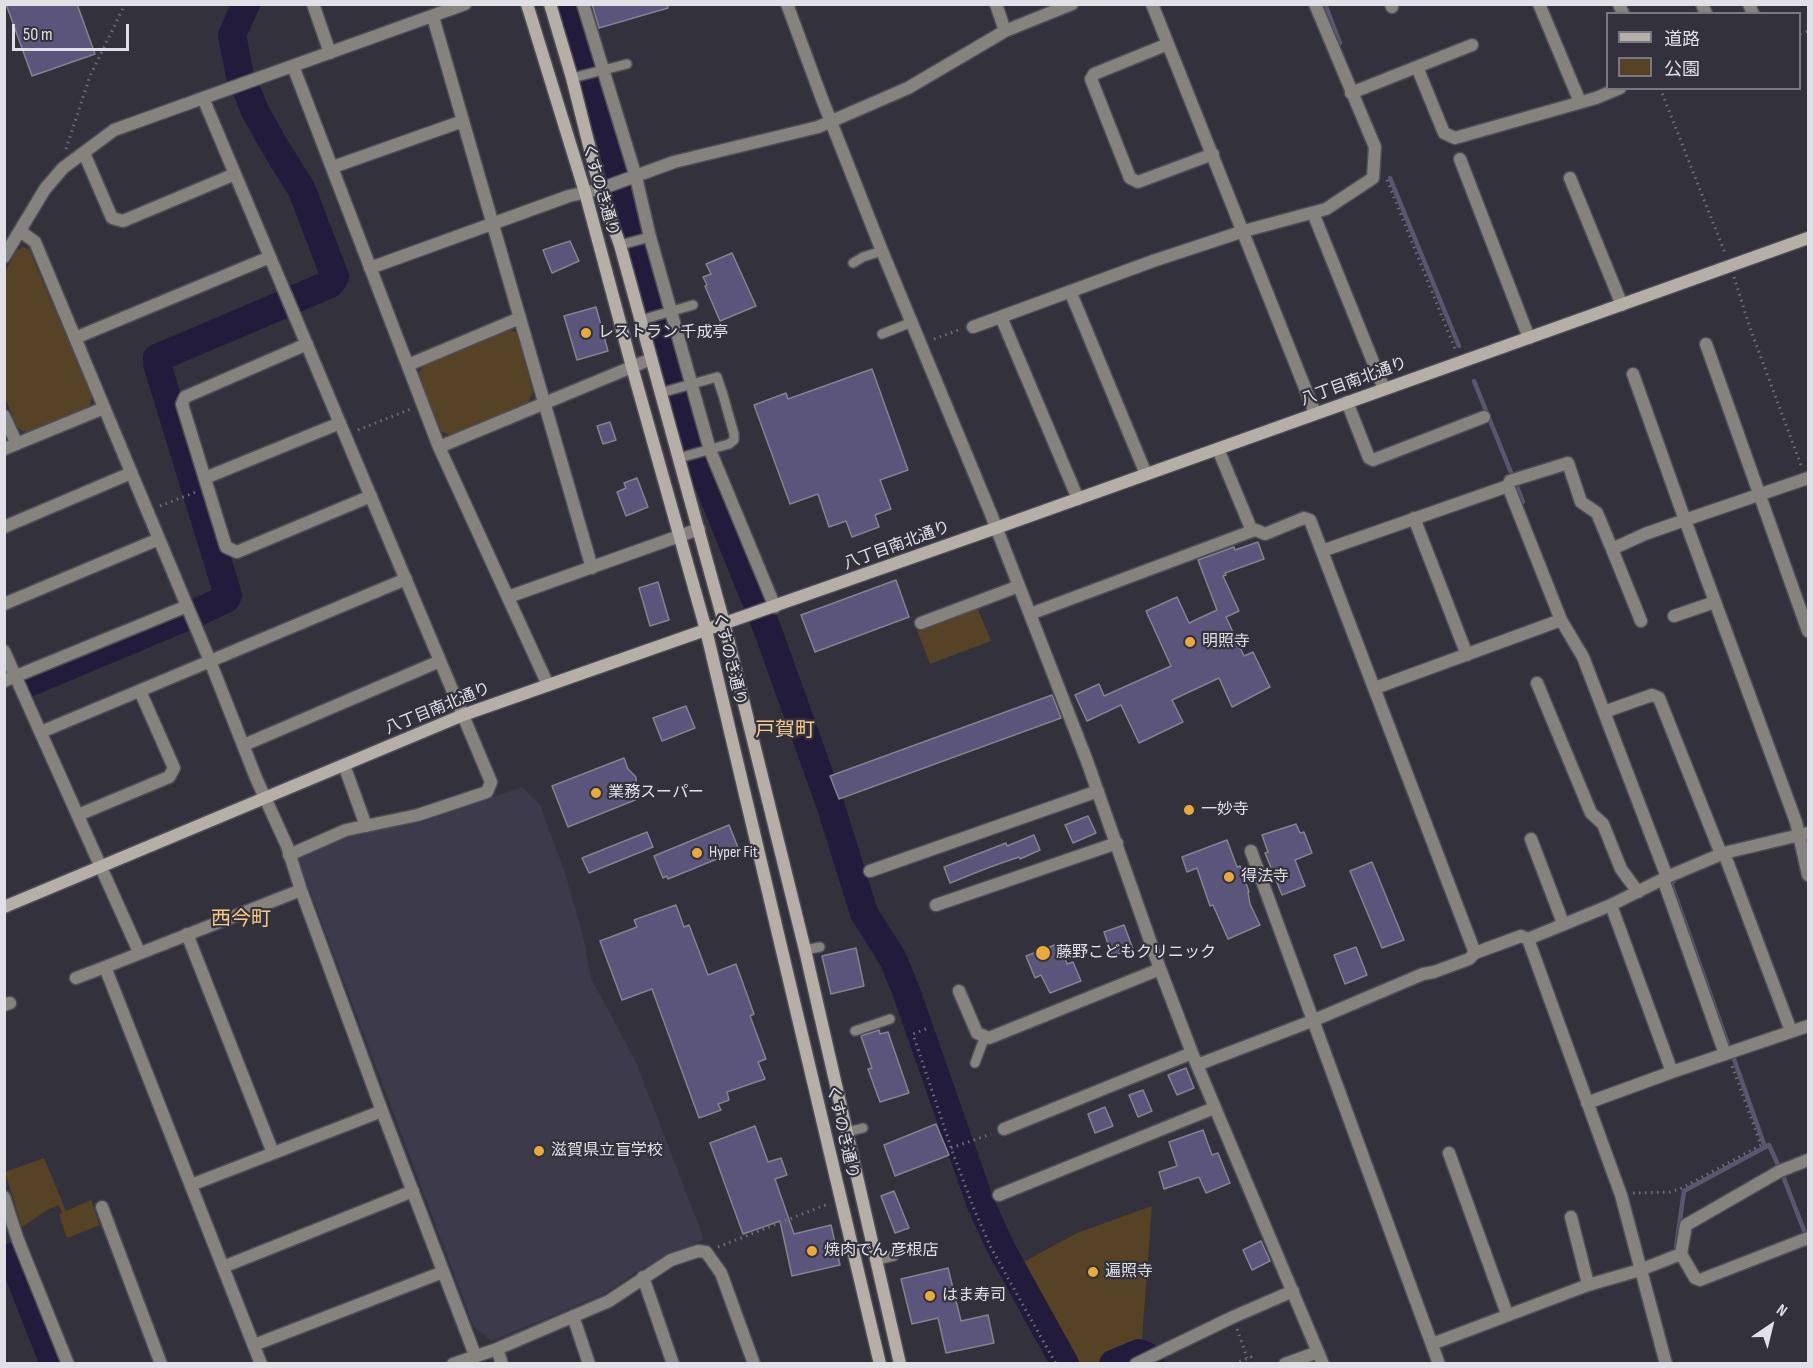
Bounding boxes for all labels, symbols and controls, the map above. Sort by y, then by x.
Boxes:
scale bar [15,12,132,50]
legend [1606,12,1801,90]
text: 50 m [23,24,53,45]
text: 道路 [1664,29,1700,50]
text: 公園 [1664,59,1700,80]
street label: くすのき通り [578,141,622,239]
place label: レストラン 千成亭 [598,323,729,343]
marker: レストラン 千成亭 [579,326,593,340]
street label: 八丁目南北通り [1298,354,1410,410]
street label: 八丁目南北通り [841,518,953,574]
street label: くすのき通り [708,610,750,708]
place label: 明照寺 [1202,632,1250,652]
marker: 明照寺 [1183,635,1197,649]
street label: 八丁目南北通り [382,679,494,739]
district label: 戸賀町 [755,719,815,743]
place label: 業務スーパー [608,783,704,803]
marker: 業務スーパー [589,786,603,800]
place label: 一妙寺 [1201,800,1249,820]
marker: 一妙寺 [1182,803,1196,817]
place label: Hyper Fit [709,843,758,863]
marker: Hyper Fit [690,846,704,860]
place label: 得法寺 [1241,867,1289,887]
marker: 得法寺 [1222,870,1236,884]
district label: 西今町 [211,908,271,932]
place label: 藤野こどもクリニック [1056,943,1216,963]
marker: 藤野こどもクリニック [1034,944,1052,962]
street label: くすのき通り [822,1083,862,1181]
place label: 滋賀県立盲学校 [551,1141,663,1161]
marker: 滋賀県立盲学校 [532,1144,546,1158]
place label: 焼肉でん 彦根店 [824,1241,939,1261]
marker: 焼肉でん 彦根店 [805,1244,819,1258]
place label: 遍照寺 [1105,1262,1153,1282]
marker: 遍照寺 [1086,1265,1100,1279]
place label: はま寿司 [942,1286,1006,1306]
marker: はま寿司 [923,1289,937,1303]
north arrow [1741,1296,1801,1356]
text: N [1773,1301,1791,1321]

